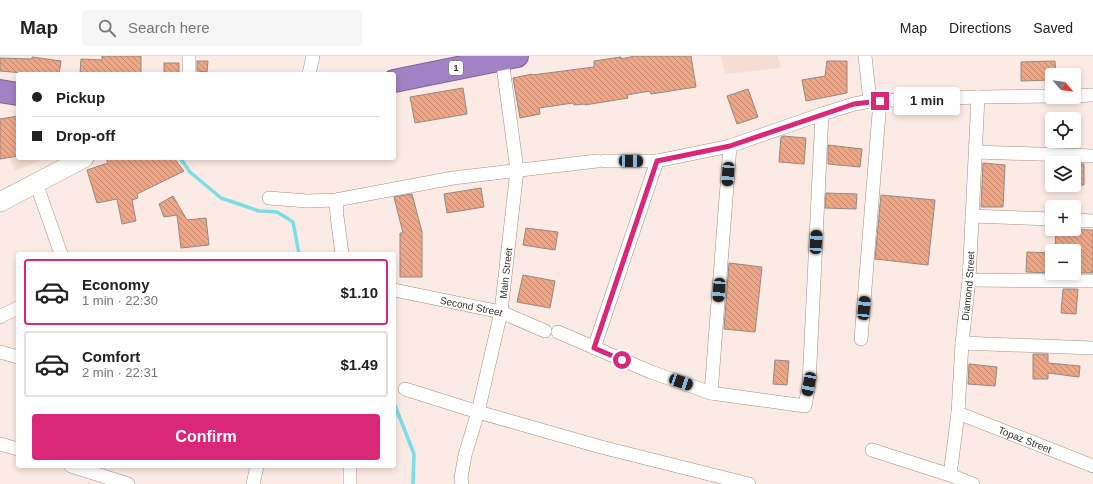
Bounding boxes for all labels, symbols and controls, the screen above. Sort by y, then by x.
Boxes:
search box [82,10,362,46]
text: Map [20,17,58,38]
icon: search [96,17,118,39]
text: Search here [128,19,210,36]
text: Map [900,20,927,36]
text: Directions [949,20,1011,36]
text: Saved [1033,20,1073,36]
road number: 1 [449,61,463,75]
north arrow [1045,68,1081,104]
map controls [1045,68,1081,280]
callout: 1 min [894,87,960,115]
text: Pickup [56,89,105,106]
route end [871,92,889,110]
text: 1 min [910,93,944,108]
button: locate [1045,112,1081,148]
text: Drop-off [56,127,115,144]
car [619,155,643,167]
button: layers [1045,156,1081,192]
car [721,162,735,186]
button: + [1045,200,1081,236]
car [809,230,823,254]
button: − [1045,244,1081,280]
street label: Main Street [497,247,514,299]
street label: Diamond Street [959,251,976,321]
icon: car [34,274,70,310]
text: Economy [82,276,150,293]
car [712,278,726,302]
text: $1.10 [340,284,378,301]
text: 1 min · 22:30 [82,293,158,308]
street label: Second Street [439,294,505,318]
car [857,296,871,320]
icon: car [34,346,70,382]
text: Comfort [82,348,140,365]
route start [613,351,631,369]
text: $1.49 [340,356,378,373]
text: 2 min · 22:31 [82,365,158,380]
car [801,371,817,397]
car [668,372,694,392]
button: Confirm [32,414,380,460]
street label: Topaz Street [997,424,1053,455]

